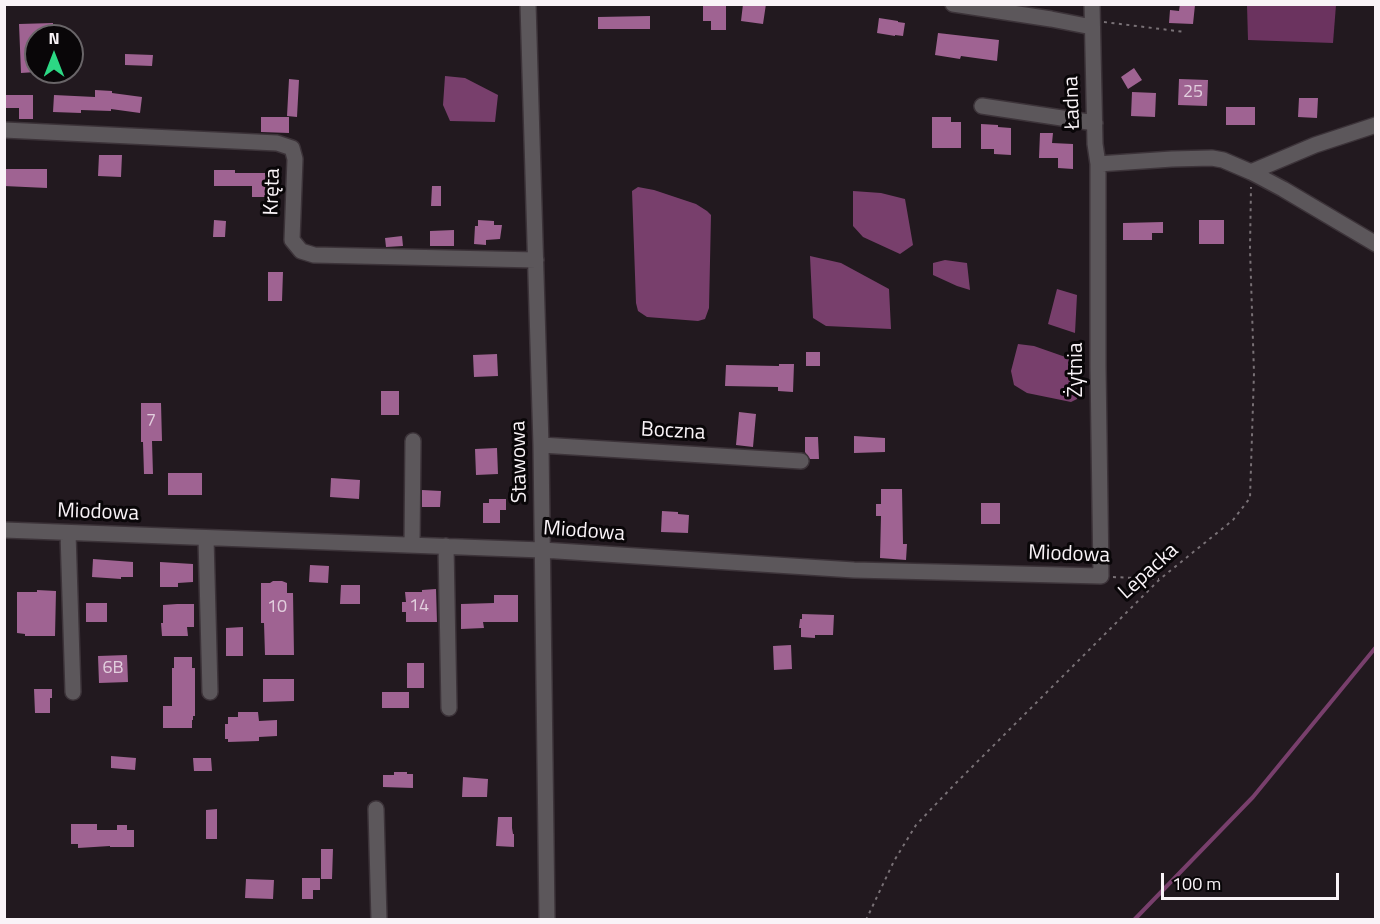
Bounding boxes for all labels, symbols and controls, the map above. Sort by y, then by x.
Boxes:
north arrow [24,24,84,84]
text: N [48,26,60,50]
street label: Ładna [1059,76,1087,130]
house number: 25 [1183,82,1203,104]
street label: Kręta [260,168,286,216]
street label: Żytnia [1064,343,1090,397]
house number: 7 [146,411,156,433]
street label: Boczna [640,418,706,446]
street label: Stawowa [507,421,533,503]
street label: Miodowa [57,499,139,527]
street label: Miodowa [542,517,626,547]
street label: Lepacka [1114,539,1184,605]
street label: Miodowa [1028,541,1110,569]
house number: 14 [409,596,429,618]
house number: 10 [267,597,287,619]
house number: 6B [102,658,124,680]
scale bar [1164,861,1342,899]
text: 100 m [1172,870,1221,897]

